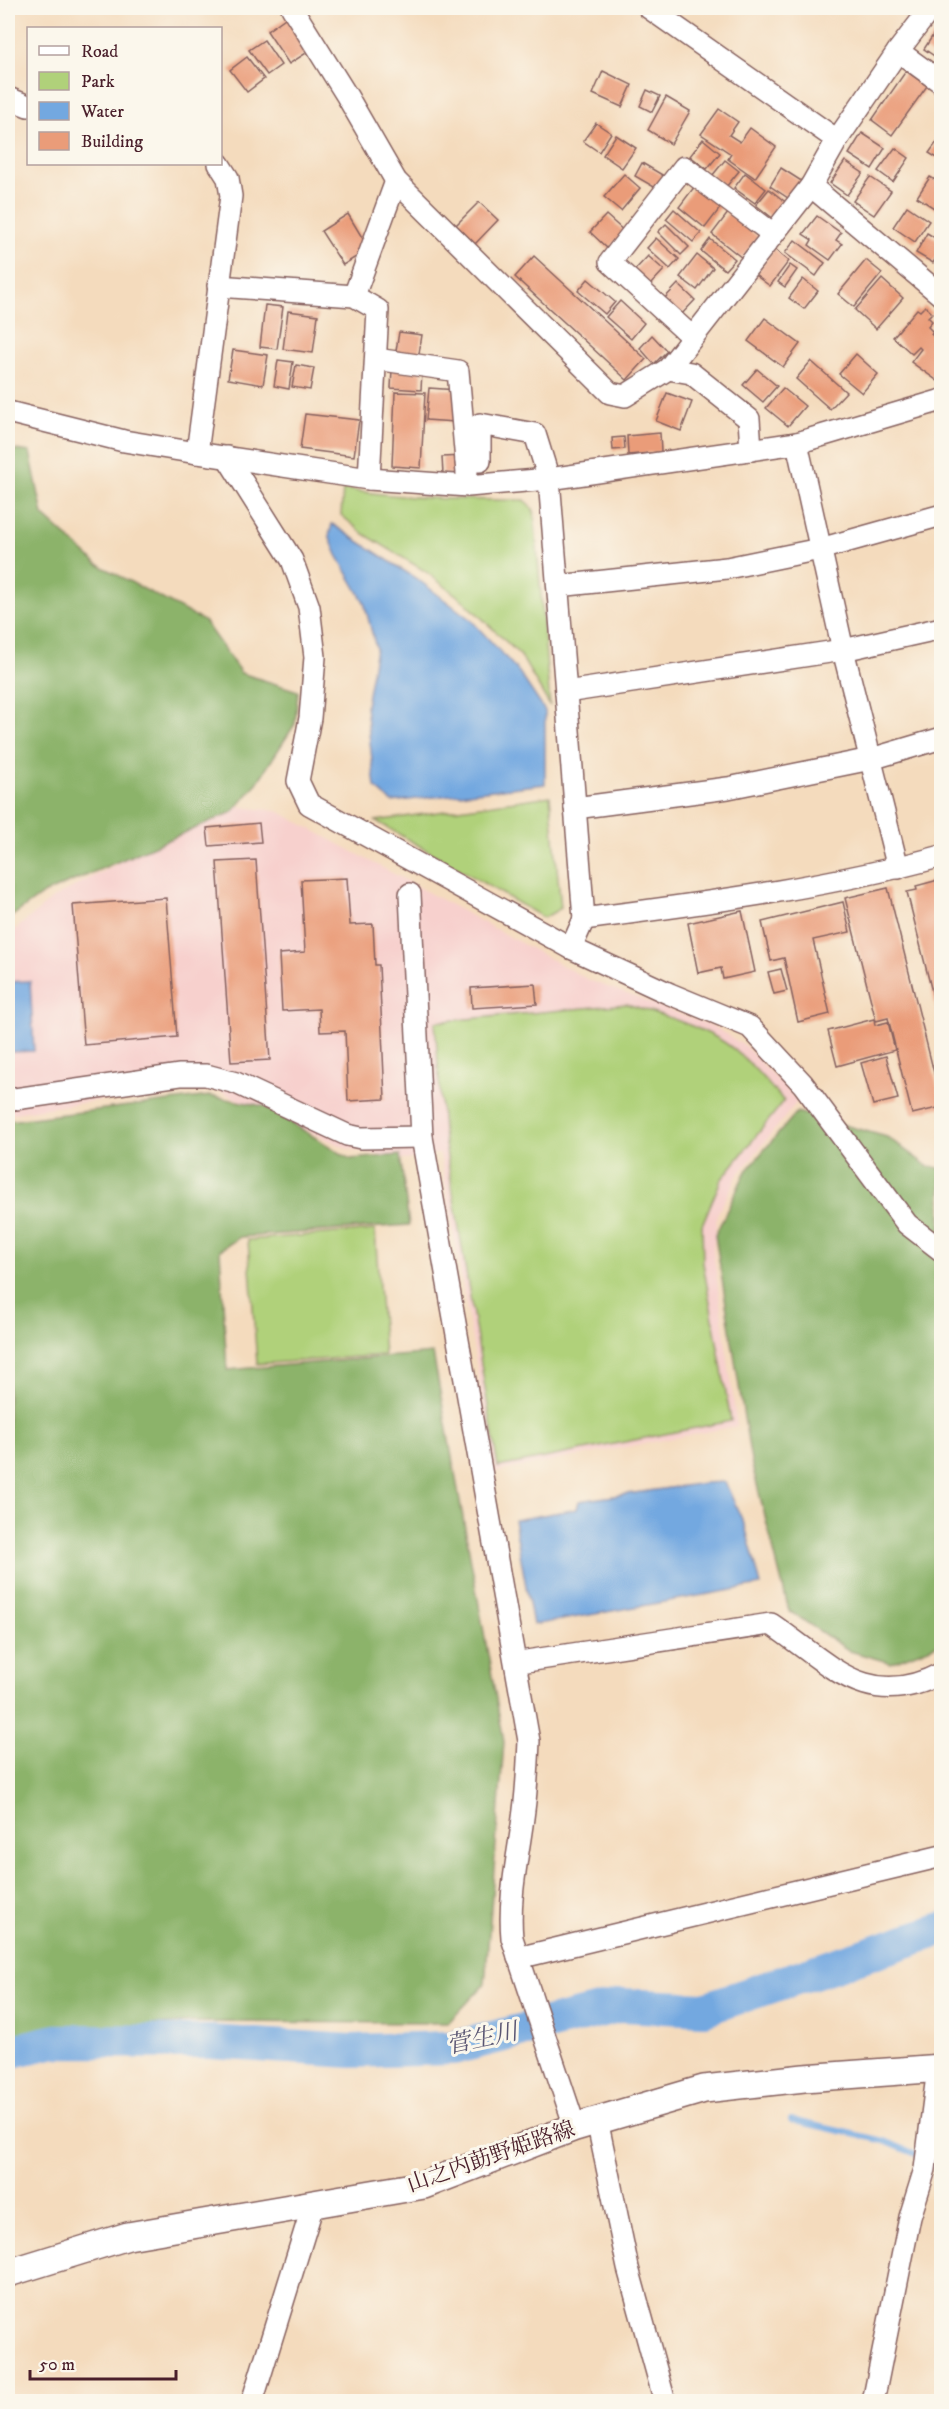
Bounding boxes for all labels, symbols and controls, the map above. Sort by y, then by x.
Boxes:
legend [27,27,222,165]
text: Road [81,41,118,63]
text: Park [81,71,115,93]
text: Water [80,101,124,123]
text: Building [81,131,143,153]
water label: 菅生川 [444,2016,523,2061]
street label: 山之内莇野姫路線 [403,2116,579,2198]
scale bar [30,2343,176,2381]
text: 50 m [39,2354,75,2376]

